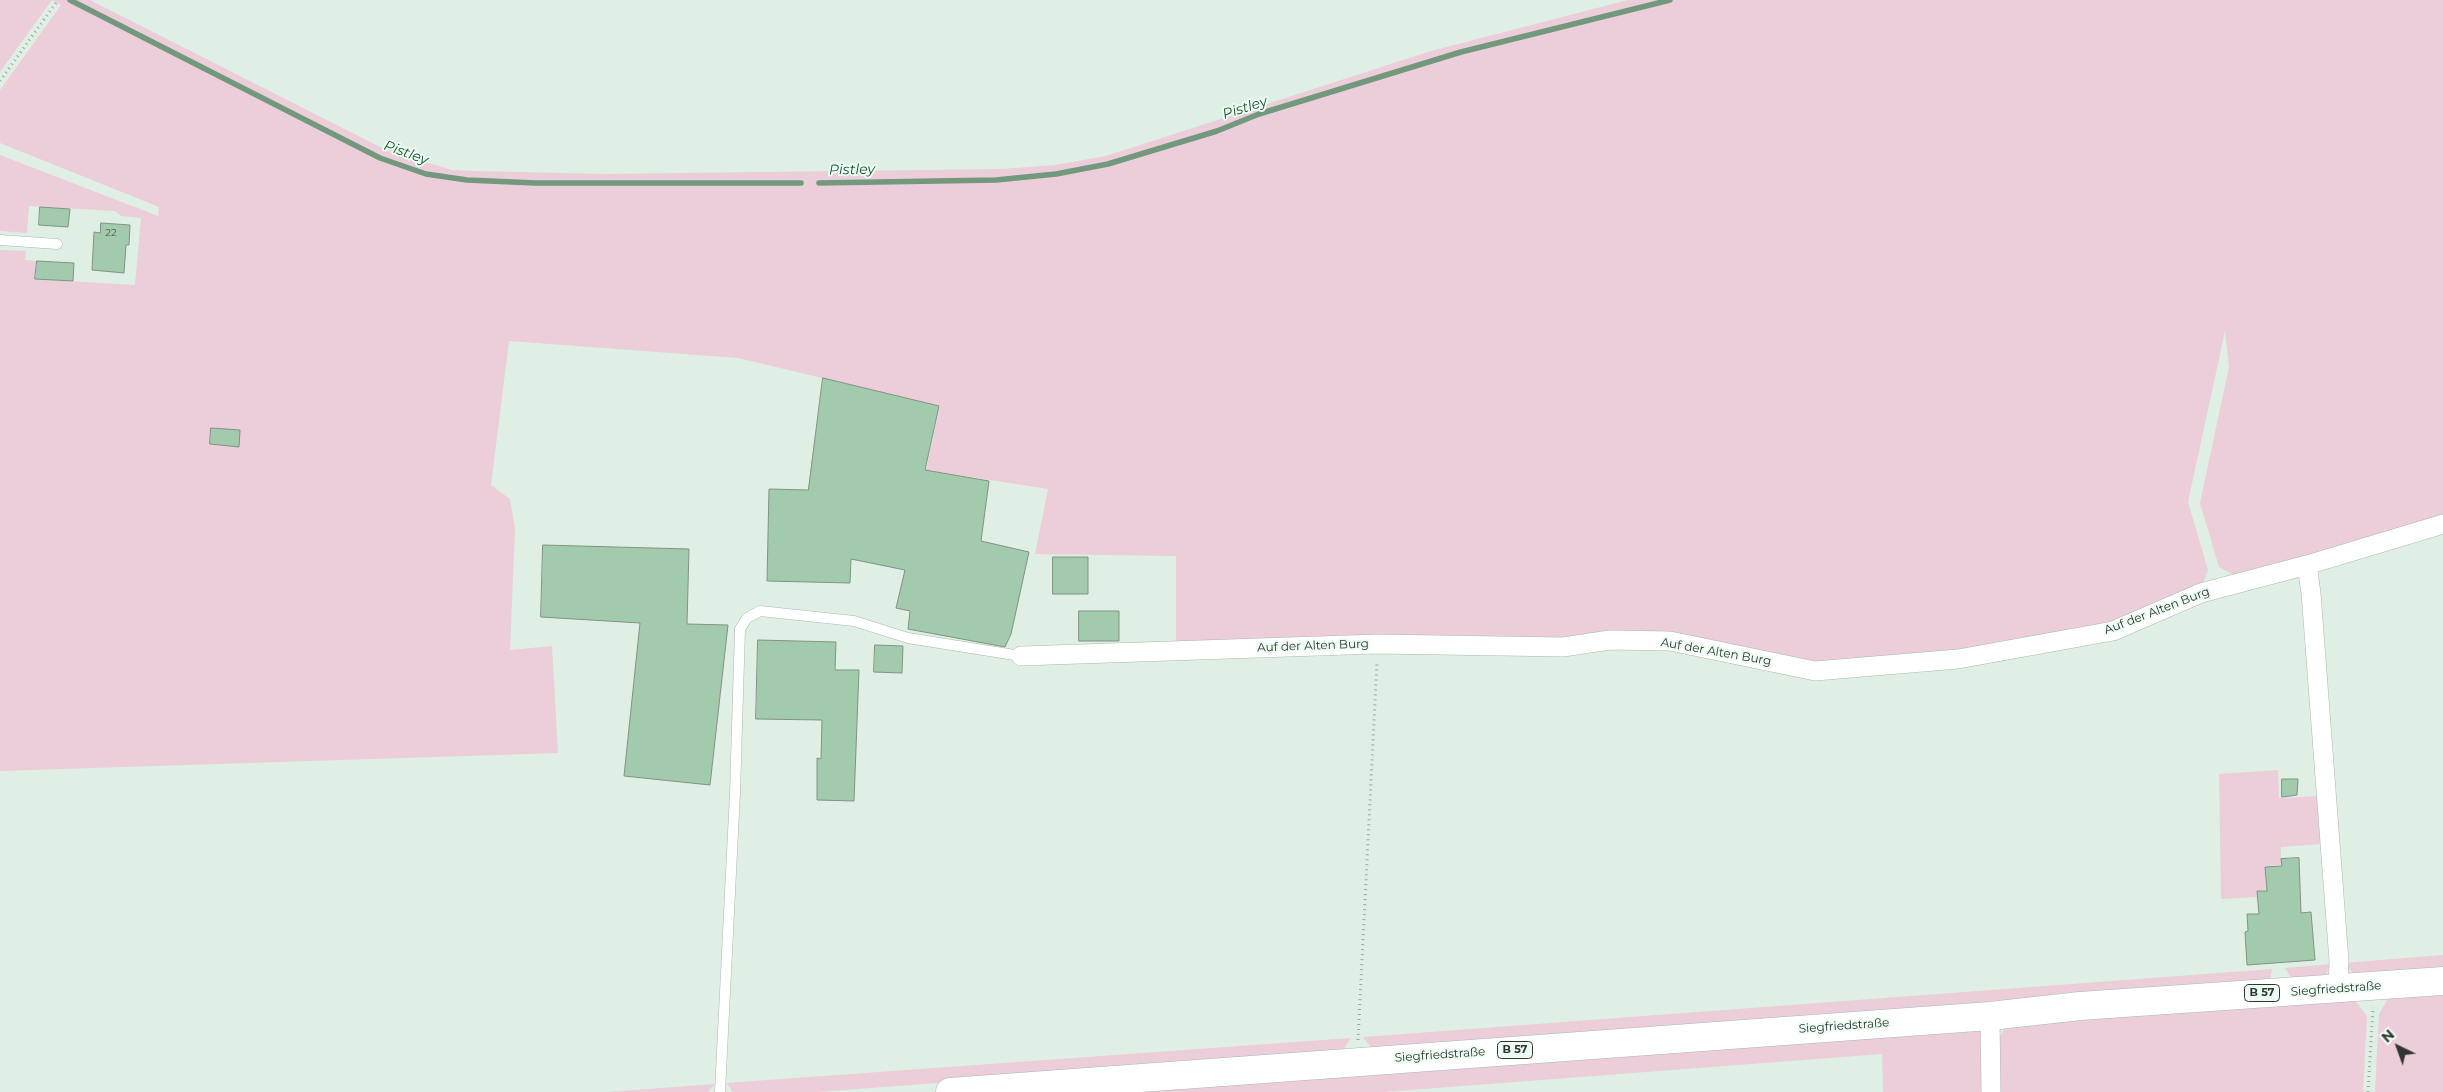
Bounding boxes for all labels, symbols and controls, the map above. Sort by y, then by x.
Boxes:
water label: Pistley [1220,93,1270,123]
water label: Pistley [381,137,431,169]
water label: Pistley [829,161,875,179]
house number: 22 [105,227,117,239]
street label: Auf der Alten Burg [2102,584,2212,638]
street label: Auf der Alten Burg [1660,635,1772,669]
street label: Auf der Alten Burg [1257,637,1369,655]
street label: Siegfriedstraße [2290,979,2382,999]
road number: B 57 [2244,984,2280,1001]
street label: Siegfriedstraße [1798,1016,1890,1036]
north arrow [2373,1022,2423,1072]
text: N [2378,1025,2398,1046]
road number: B 57 [1498,1042,1532,1058]
street label: Siegfriedstraße [1394,1045,1486,1065]

